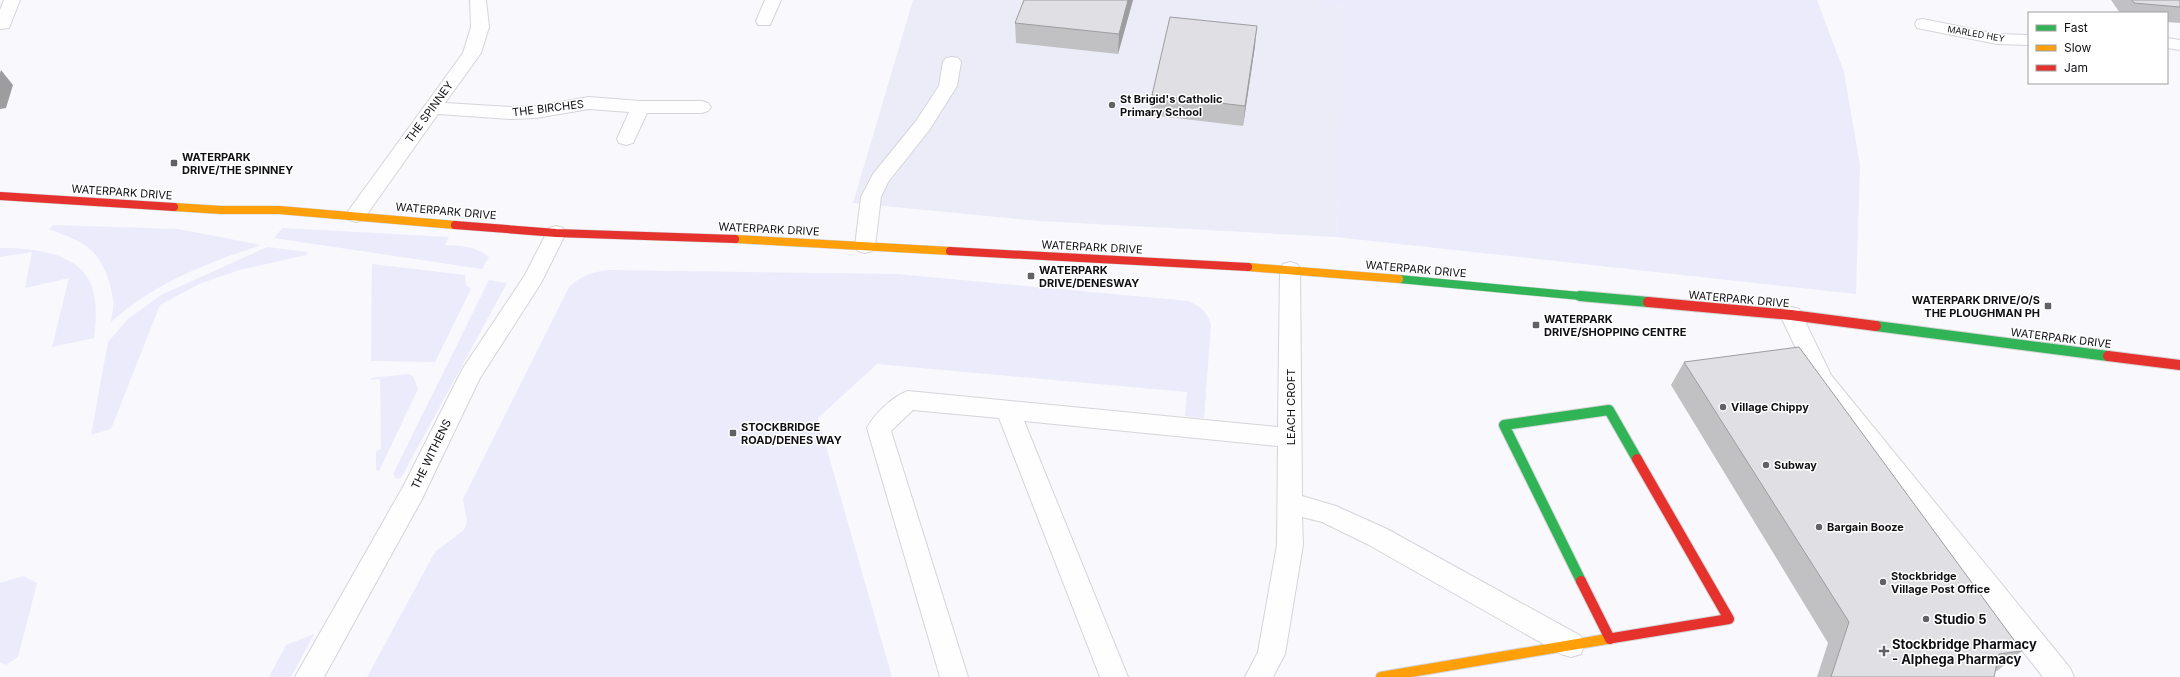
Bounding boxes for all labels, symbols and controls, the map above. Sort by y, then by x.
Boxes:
legend [2028,12,2168,84]
text: Fast [2064,20,2088,35]
street label: MARLED HEY [1947,23,2006,44]
text: Slow [2064,40,2092,55]
text: Jam [2064,60,2088,75]
street label: THE SPINNEY [402,78,456,146]
place label: St Brigid's Catholic Primary School [1120,92,1223,119]
street label: THE BIRCHES [511,97,585,119]
marker: St Brigid's Catholic Primary School [1107,100,1117,110]
place label: WATERPARK DRIVE/THE SPINNEY [182,150,293,177]
marker: WATERPARK DRIVE/THE SPINNEY [169,158,179,168]
street label: WATERPARK DRIVE [71,181,173,203]
street label: WATERPARK DRIVE [395,200,497,222]
street label: WATERPARK DRIVE [718,219,820,239]
street label: WATERPARK DRIVE [1041,237,1143,257]
street label: WATERPARK DRIVE [1365,258,1467,280]
place label: WATERPARK DRIVE/DENESWAY [1039,263,1139,290]
marker: WATERPARK DRIVE/DENESWAY [1026,271,1036,281]
street label: WATERPARK DRIVE [1688,288,1790,310]
place label: WATERPARK DRIVE/O/S THE PLOUGHMAN PH [1912,293,2040,320]
marker: WATERPARK DRIVE/O/S THE PLOUGHMAN PH [2043,301,2053,311]
place label: WATERPARK DRIVE/SHOPPING CENTRE [1544,312,1687,339]
marker: WATERPARK DRIVE/SHOPPING CENTRE [1531,320,1541,330]
street label: WATERPARK DRIVE [2010,325,2112,351]
street label: LEACH CROFT [1284,369,1298,445]
place label: Village Chippy [1731,400,1809,414]
marker: Village Chippy [1718,402,1728,412]
street label: THE WITHENS [408,417,454,491]
place label: STOCKBRIDGE ROAD/DENES WAY [741,420,842,447]
marker: STOCKBRIDGE ROAD/DENES WAY [728,428,738,438]
place label: Subway [1774,458,1817,472]
marker: Subway [1761,460,1771,470]
place label: Bargain Booze [1827,520,1904,534]
marker: Bargain Booze [1814,522,1824,532]
place label: Stockbridge Village Post Office [1891,569,1991,596]
marker: Stockbridge Village Post Office [1878,577,1888,587]
place label: Studio 5 [1934,611,1986,627]
marker: Studio 5 [1921,614,1931,624]
place label: Stockbridge Pharmacy - Alphega Pharmacy [1892,636,2037,667]
marker: Stockbridge Pharmacy - Alphega Pharmacy [1879,646,1889,656]

